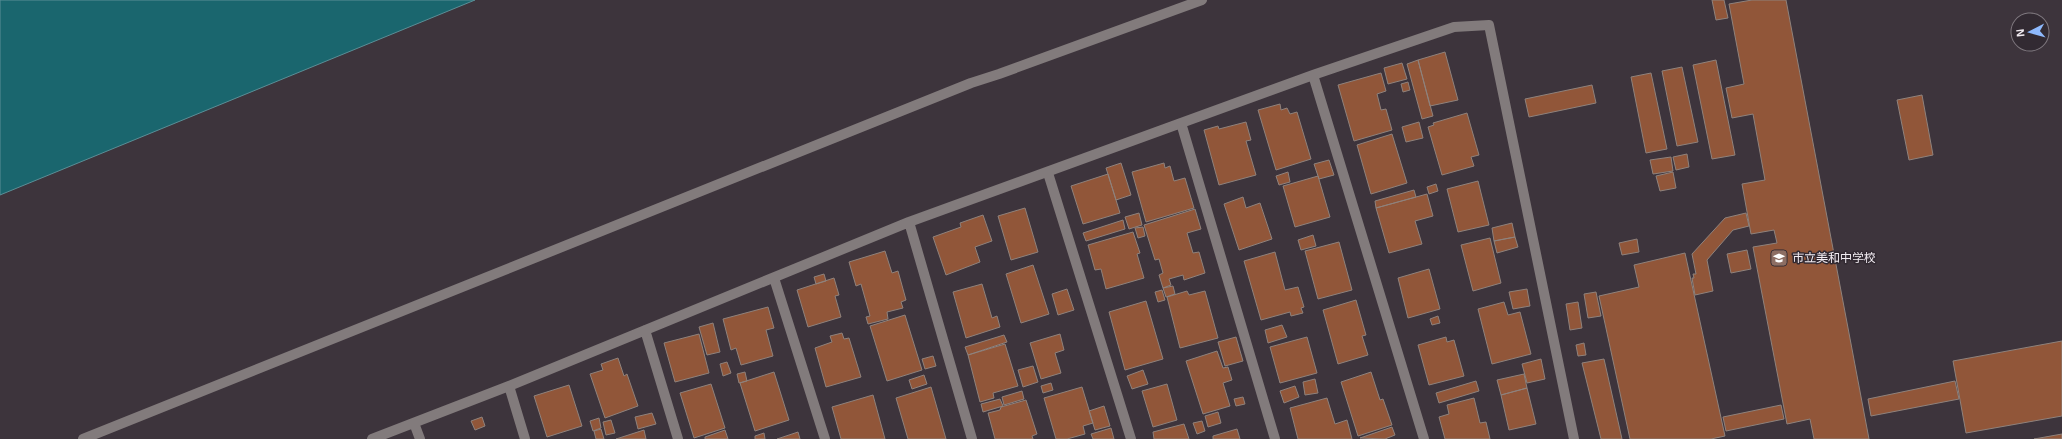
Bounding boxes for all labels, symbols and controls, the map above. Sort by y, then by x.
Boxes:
north arrow [2010,12,2050,52]
text: N [2014,28,2026,38]
school or university icon: 市立美和中学校 [1769,248,1789,268]
place label: 市立美和中学校 [1792,251,1876,265]

